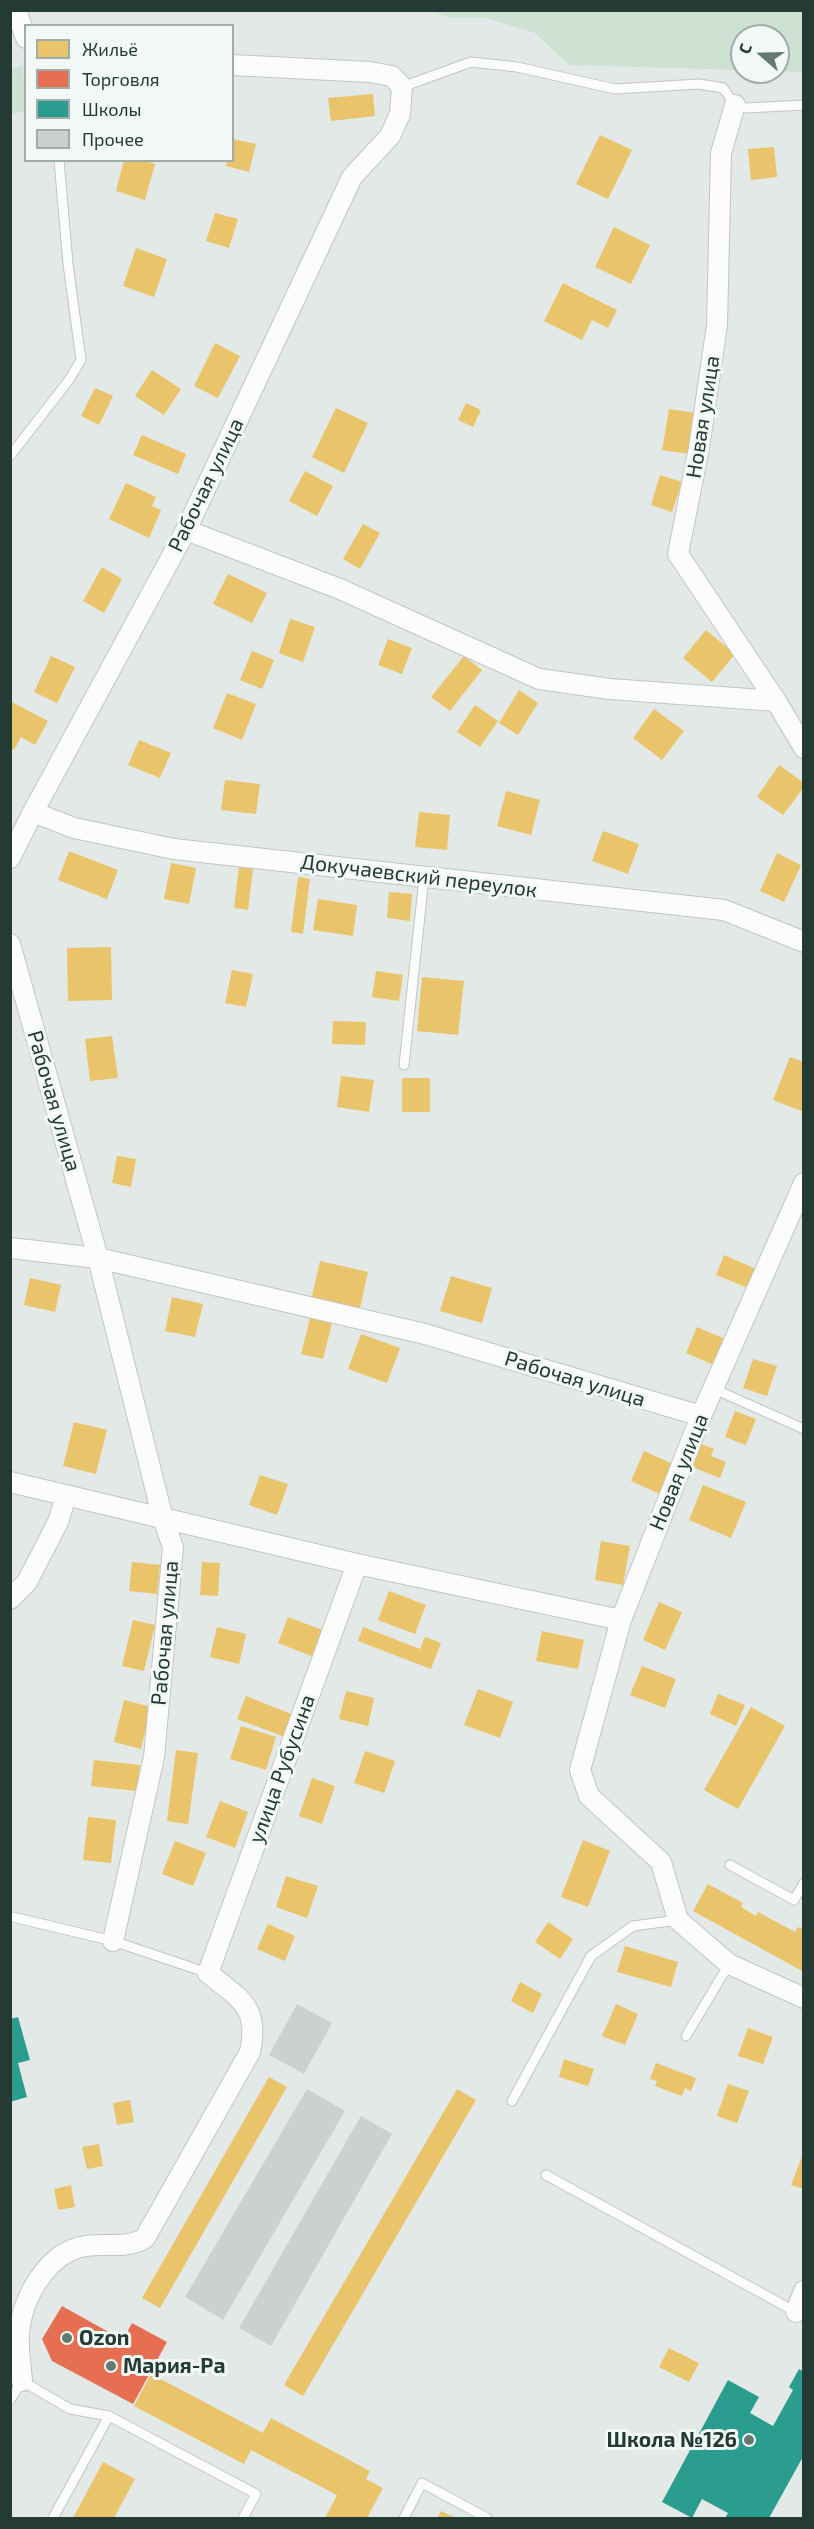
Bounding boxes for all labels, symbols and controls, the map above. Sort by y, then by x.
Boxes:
legend [24,24,234,162]
north arrow [730,24,790,84]
text: Жильё [82,38,138,60]
text: С [734,41,755,56]
text: Торговля [82,68,160,90]
text: Школы [82,98,142,120]
text: Прочее [82,128,144,150]
street label: Новая улица [681,354,725,480]
street label: Рабочая улица [163,414,249,556]
street label: Докучаевский переулок [299,849,539,903]
street label: Рабочая улица [22,1028,86,1174]
street label: Рабочая улица [502,1346,648,1412]
street label: Новая улица [644,1410,714,1534]
street label: Рабочая улица [146,1559,184,1707]
street label: улица Рубусина [243,1691,321,1847]
place label: Ozon [79,2325,129,2351]
marker: Ozon [60,2331,74,2345]
place label: Мария-Ра [123,2353,225,2379]
marker: Мария-Ра [104,2359,118,2373]
place label: Школа №126 [607,2427,737,2453]
marker: Школа №126 [742,2433,756,2447]

